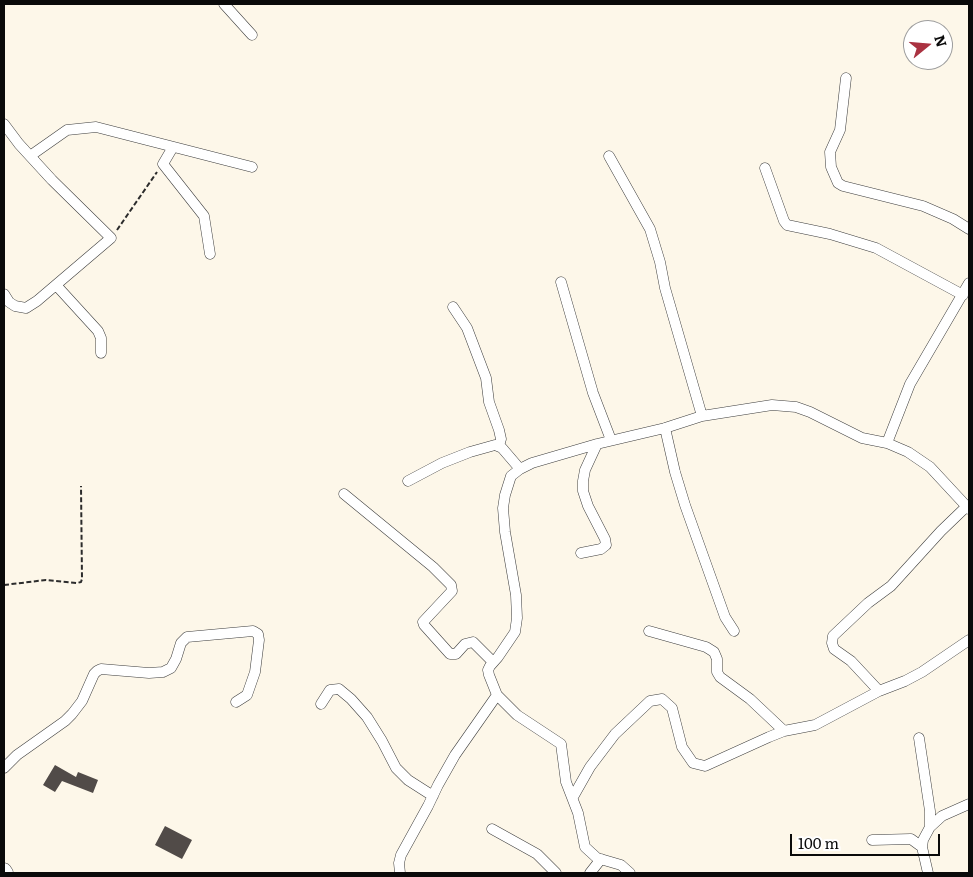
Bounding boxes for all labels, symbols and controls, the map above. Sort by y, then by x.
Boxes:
north arrow [903,20,953,70]
text: N [930,32,953,49]
scale bar [793,824,943,856]
text: 100 m [798,831,839,854]

